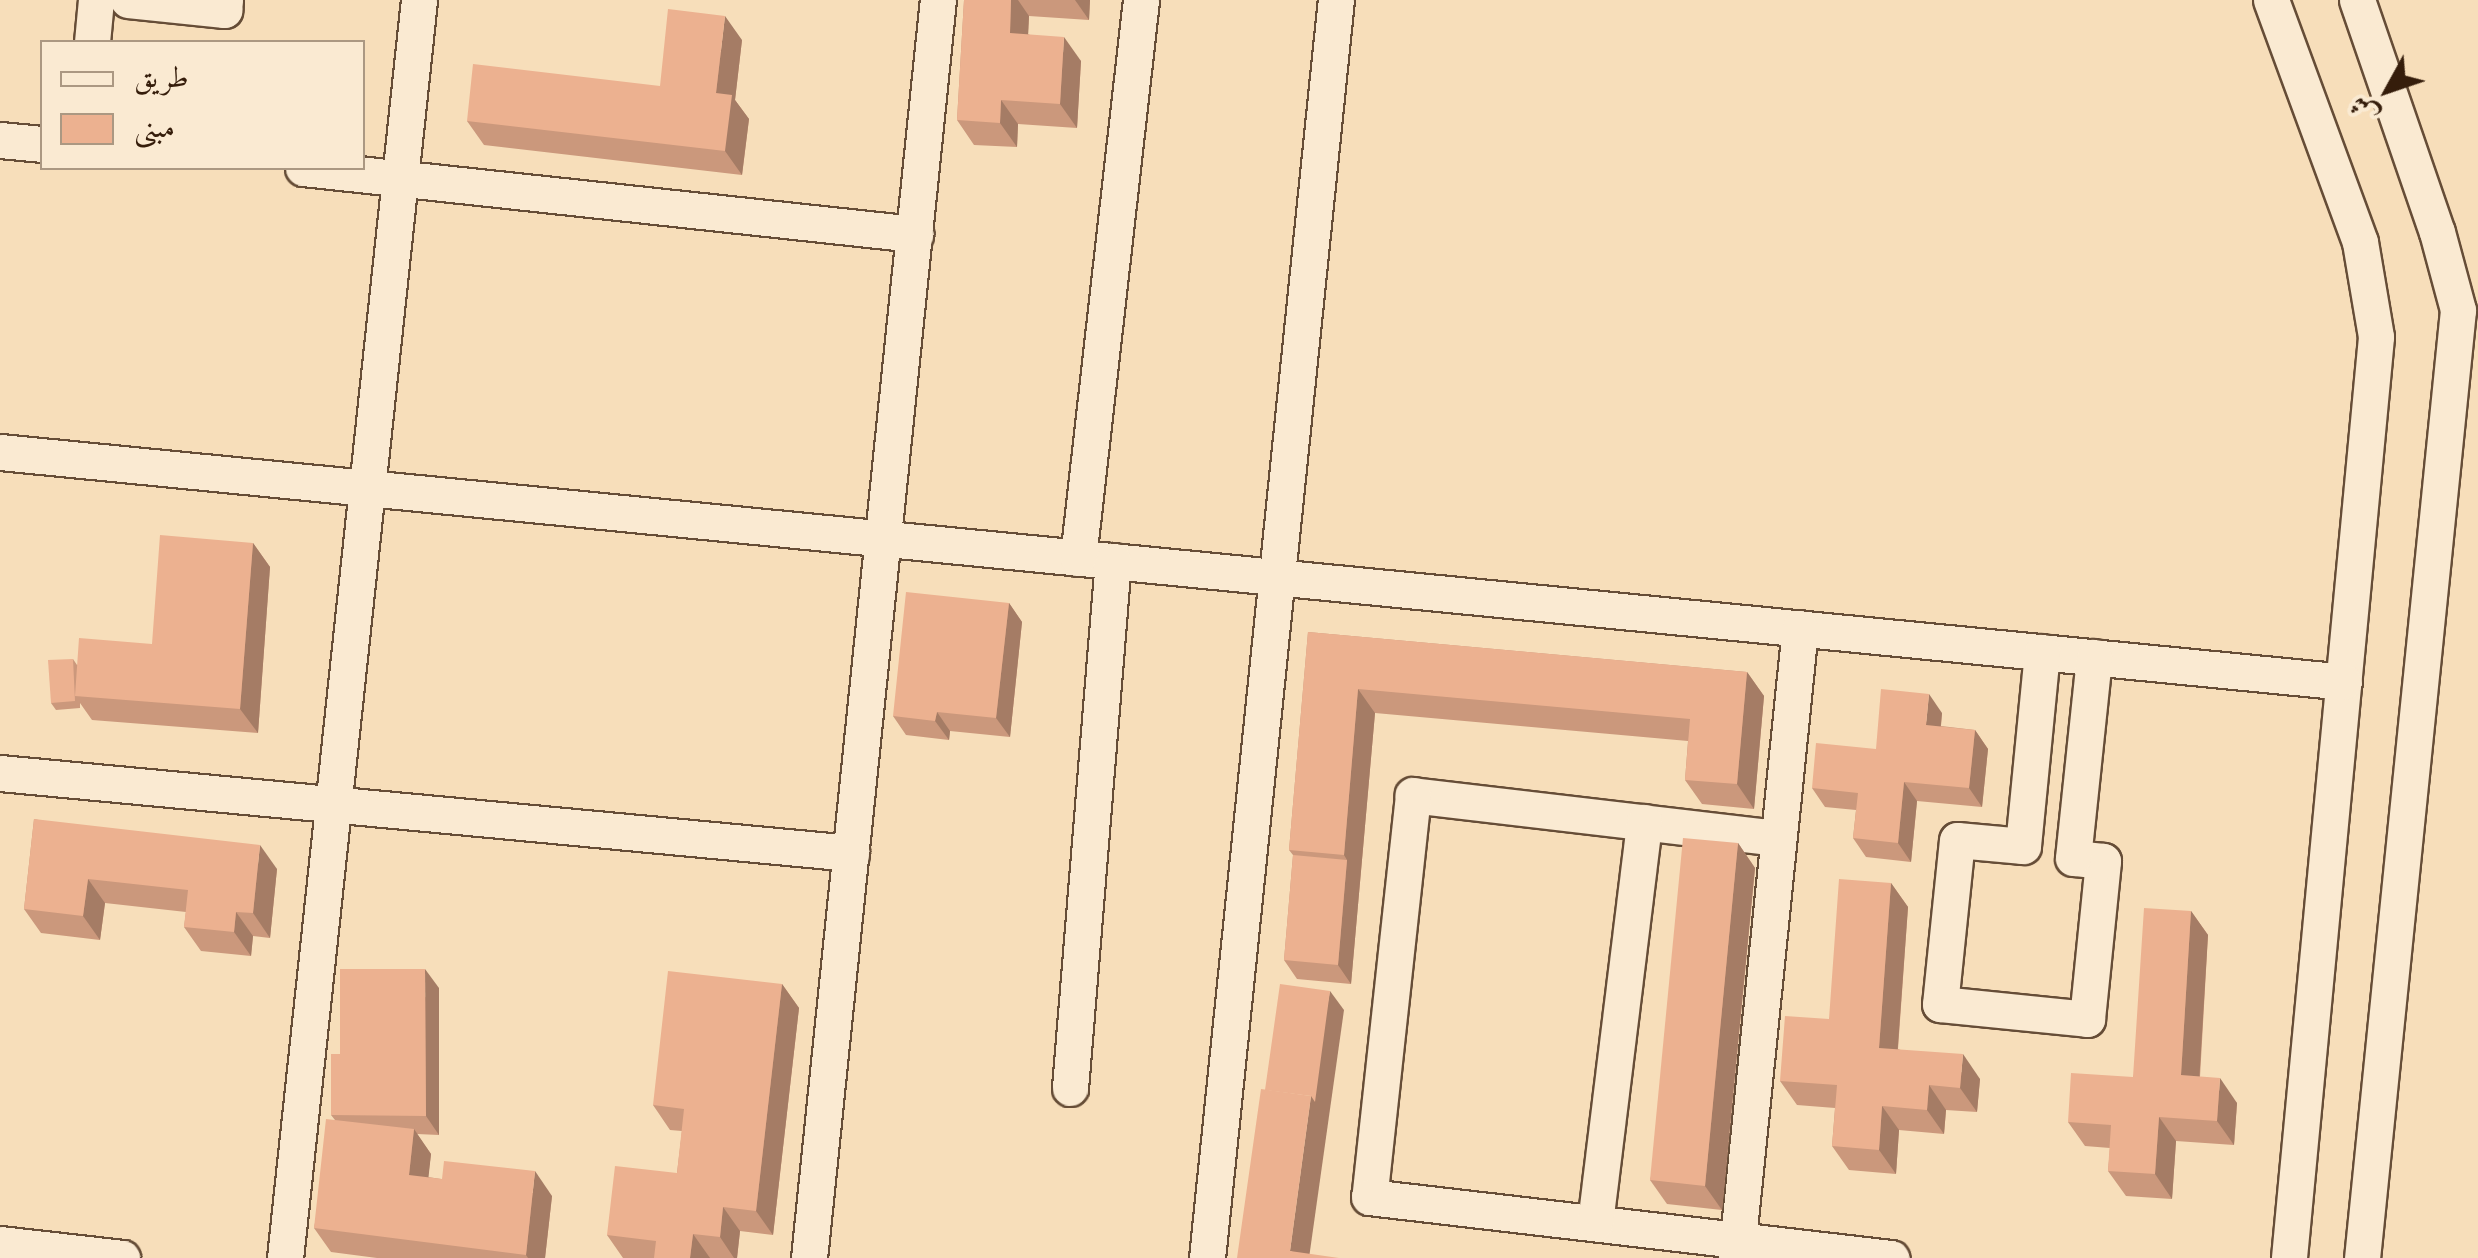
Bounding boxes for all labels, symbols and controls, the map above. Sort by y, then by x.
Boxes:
legend [40,40,365,170]
north arrow [2338,40,2438,140]
text: طريق [134,60,189,97]
text: ش [2342,88,2387,131]
text: مبنى [134,110,175,147]

